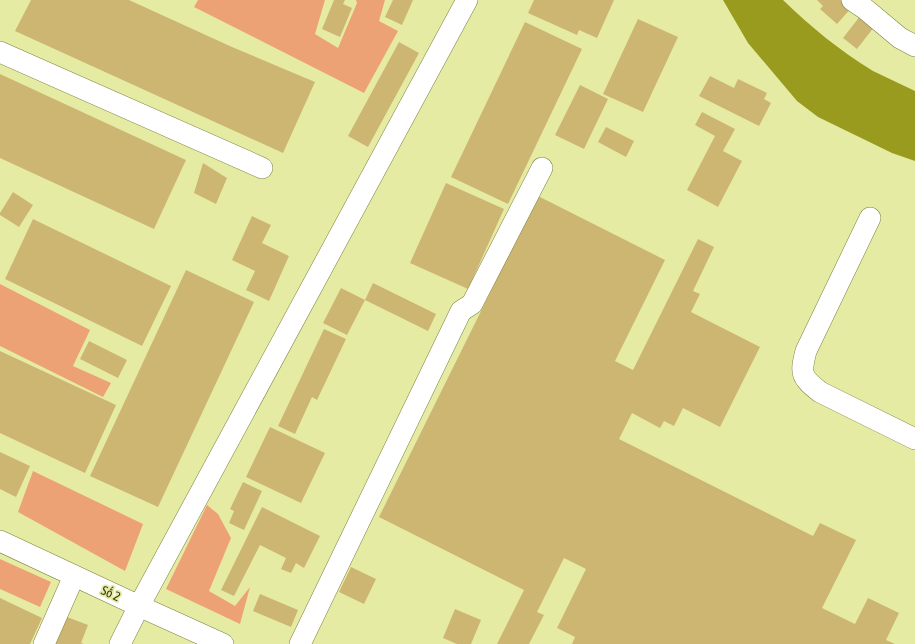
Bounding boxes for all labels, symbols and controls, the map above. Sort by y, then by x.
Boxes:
street label: Số 2 [99,583,123,604]

